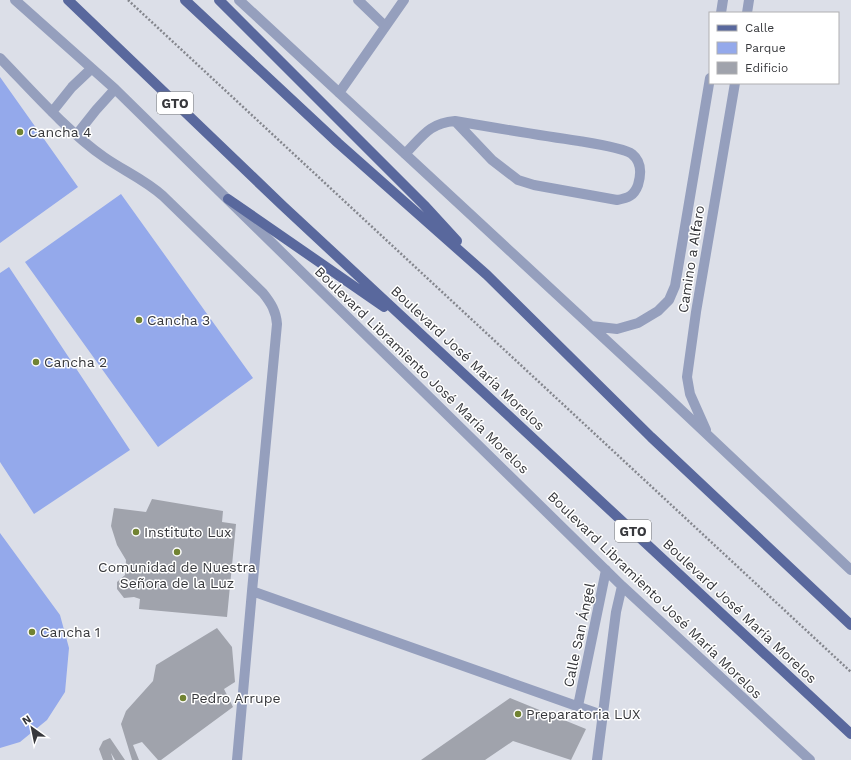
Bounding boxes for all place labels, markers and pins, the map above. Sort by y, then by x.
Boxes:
place label: Cancha 4 [28,124,92,140]
marker: Cancha 4 [15,127,25,137]
place label: Cancha 3 [147,312,210,328]
marker: Cancha 3 [134,315,144,325]
place label: Cancha 2 [44,354,107,370]
marker: Cancha 2 [31,357,41,367]
place label: Instituto Lux [144,524,232,540]
marker: Instituto Lux [131,527,141,537]
marker: Comunidad de Nuestra Señora de la Luz [172,547,182,557]
place label: Comunidad de Nuestra Señora de la Luz [98,559,256,591]
place label: Cancha 1 [40,624,100,640]
marker: Cancha 1 [27,627,37,637]
place label: Pedro Arrupe [191,690,281,706]
marker: Pedro Arrupe [178,693,188,703]
place label: Preparatoria LUX [526,706,641,722]
marker: Preparatoria LUX [513,709,523,719]

